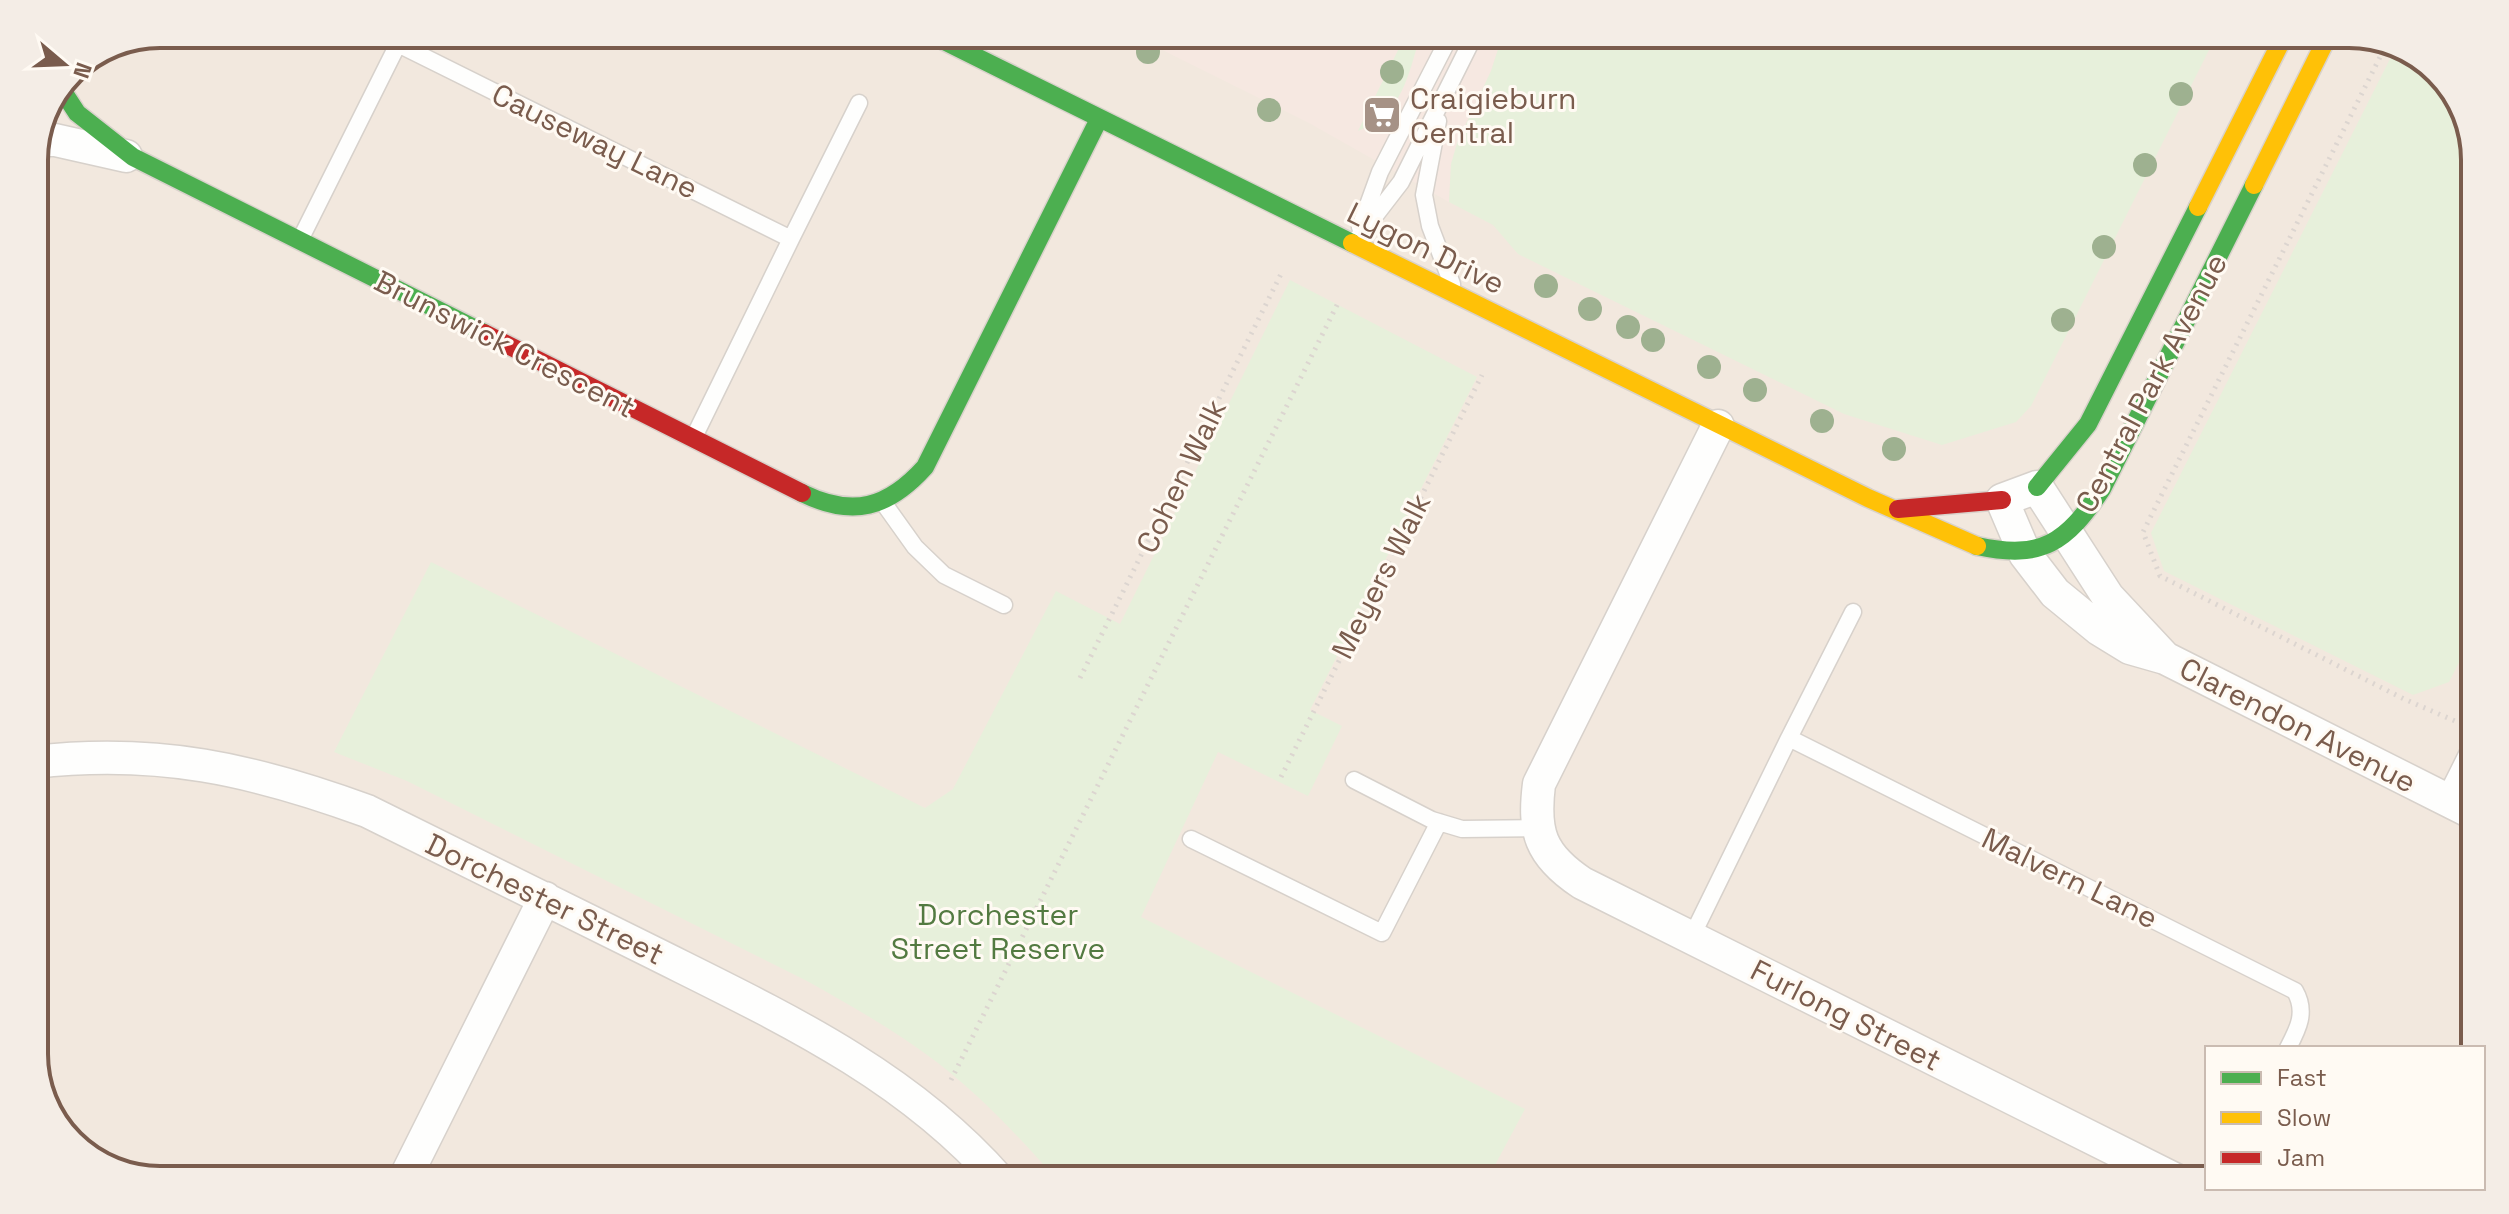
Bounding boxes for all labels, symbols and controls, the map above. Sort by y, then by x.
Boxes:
north arrow [24,24,104,104]
text: N [67,59,99,82]
street label: Causeway Lane [486,74,704,208]
place label: Craigieburn Central [1410,79,1576,152]
supermarket icon: Craigieburn Central [1361,94,1403,136]
street label: Lygon Drive [1341,193,1511,303]
street label: Central Park Avenue [2066,247,2236,519]
street label: Brunswick Crescent [368,261,642,427]
street label: Cohen Walk [1127,393,1235,559]
street label: Meyers Walk [1323,487,1439,665]
street label: Clarendon Avenue [2173,649,2423,801]
street label: Malvern Lane [1976,819,2164,937]
street label: Dorchester Street [419,824,671,974]
park label: Dorchester Street Reserve [891,895,1105,968]
street label: Furlong Street [1744,950,1948,1080]
legend [2205,1046,2485,1190]
text: Fast [2277,1062,2327,1093]
text: Slow [2277,1102,2331,1133]
text: Jam [2277,1142,2325,1173]

